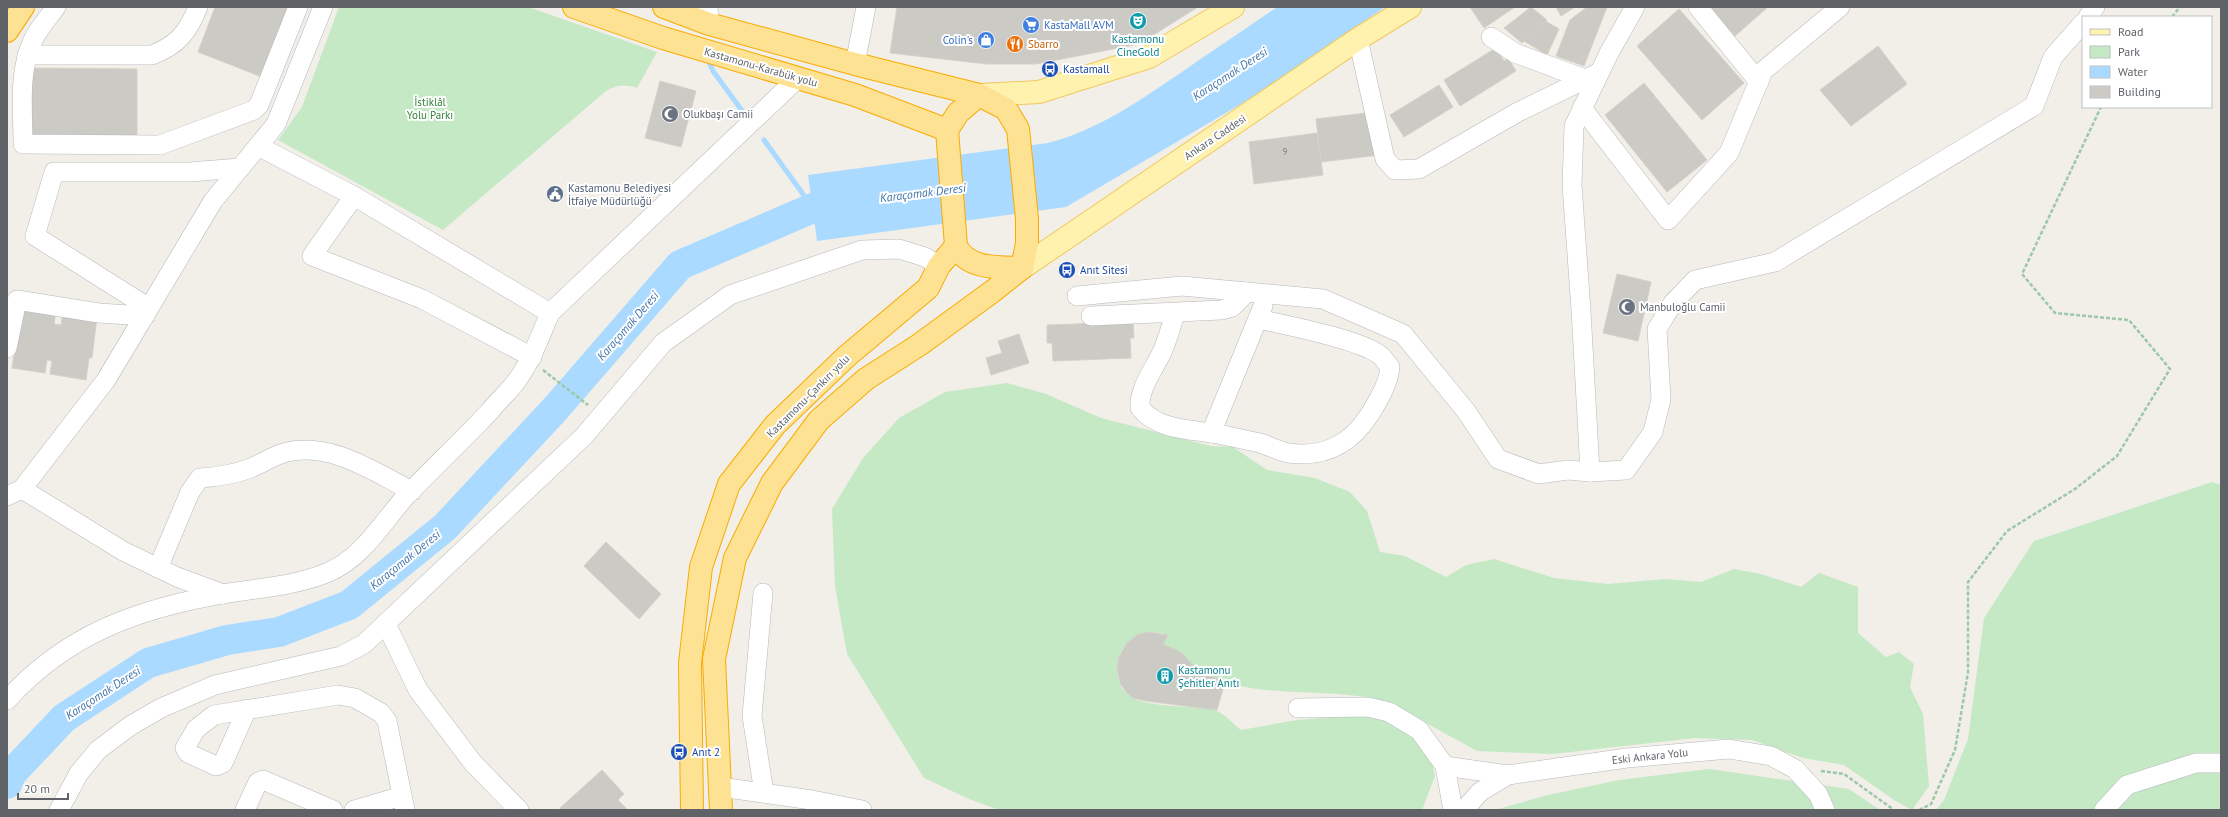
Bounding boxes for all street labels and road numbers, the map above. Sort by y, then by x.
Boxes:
street label: Kastamonu-Karabük yolu [703,44,819,90]
street label: Ankara Caddesi [1181,111,1249,163]
street label: Kastamonu-Çankırı yolu [764,352,852,440]
street label: Eski Ankara Yolu [1611,745,1689,767]

